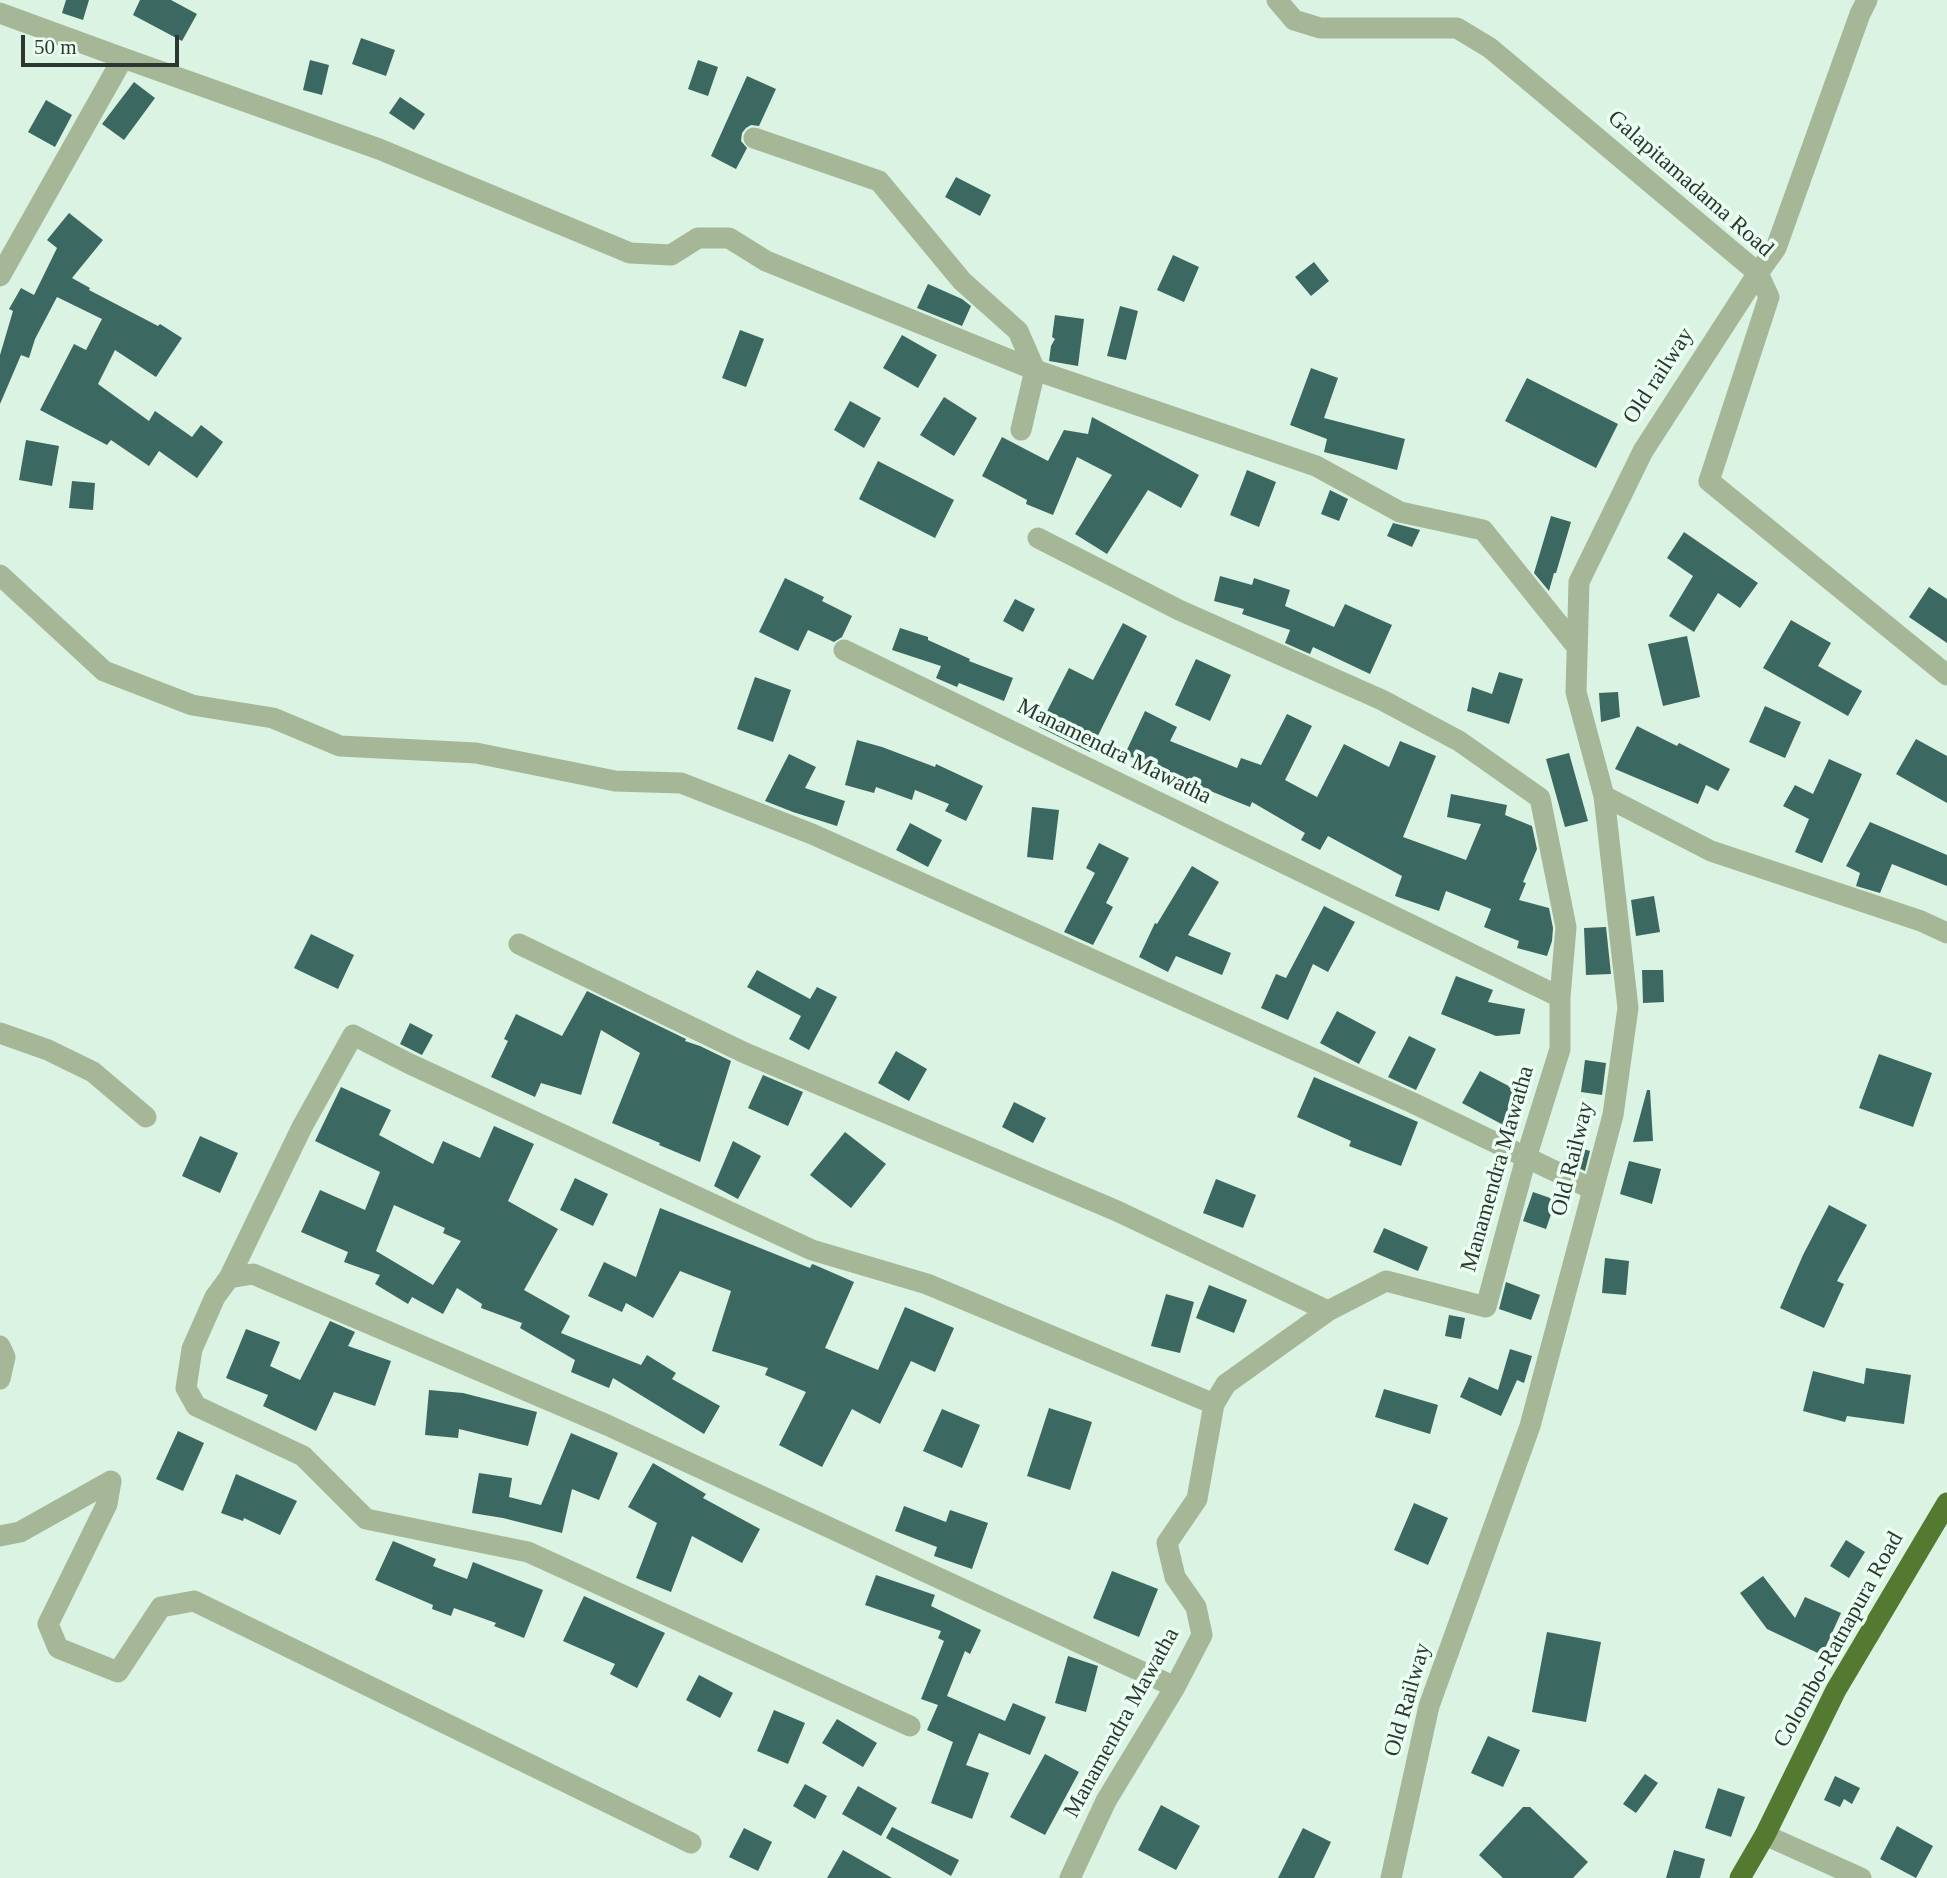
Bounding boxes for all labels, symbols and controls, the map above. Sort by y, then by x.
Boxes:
scale bar [24,21,182,65]
text: 50 m [34,35,77,59]
street label: Galapitamadama Road [1602,105,1778,263]
street label: Old railway [1618,323,1700,429]
street label: Manamendra Mawatha [1012,693,1216,811]
street label: Manamendra Mawatha [1455,1063,1541,1275]
street label: Old Railway [1545,1099,1601,1219]
street label: Colombo-Ratnapura Road [1768,1527,1910,1753]
street label: Manamendra Mawatha [1058,1623,1186,1823]
street label: Old Railway [1379,1640,1437,1760]

